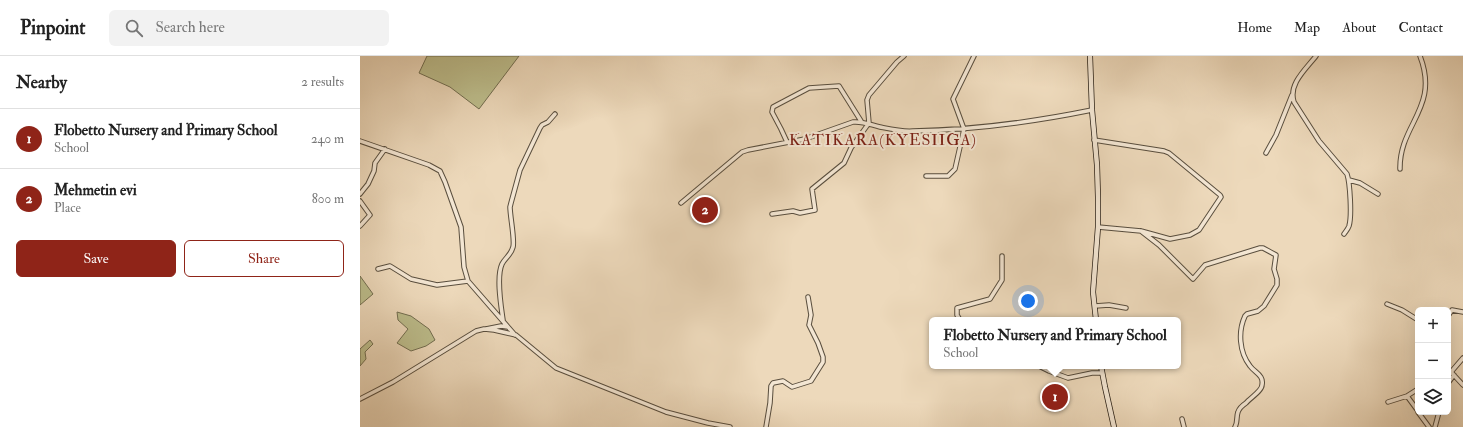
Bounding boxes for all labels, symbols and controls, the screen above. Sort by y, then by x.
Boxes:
search box [109,10,389,46]
text: Pinpoint [20,16,85,40]
icon: search [123,17,145,39]
text: Search here [155,18,225,37]
text: Home [1237,19,1272,36]
text: Map [1294,19,1320,36]
text: About [1342,19,1376,36]
text: Contact [1398,19,1443,36]
text: Nearby [16,72,67,93]
text: 2 results [301,74,344,90]
text: Flobetto Nursery and Primary School [54,121,278,140]
district label: KATIKARA(KYESIIGA) [789,130,977,150]
text: 1 [27,131,31,147]
text: 240 m [311,131,344,147]
text: School [54,140,89,156]
text: Mehmetin evi [54,181,137,200]
text: 2 [26,191,32,207]
text: 800 m [312,191,344,207]
pin: 2 [692,195,718,225]
text: Place [54,200,81,216]
button: Save [16,240,176,277]
button: Share [184,240,344,277]
your location [1018,291,1038,311]
map controls [1415,307,1451,415]
button: + [1415,307,1451,343]
popup [929,317,1181,369]
text: Flobetto Nursery and Primary School [943,326,1167,345]
button: − [1415,343,1451,379]
text: School [943,345,978,361]
button: layers [1415,379,1451,415]
pin: 1 [1042,382,1068,412]

